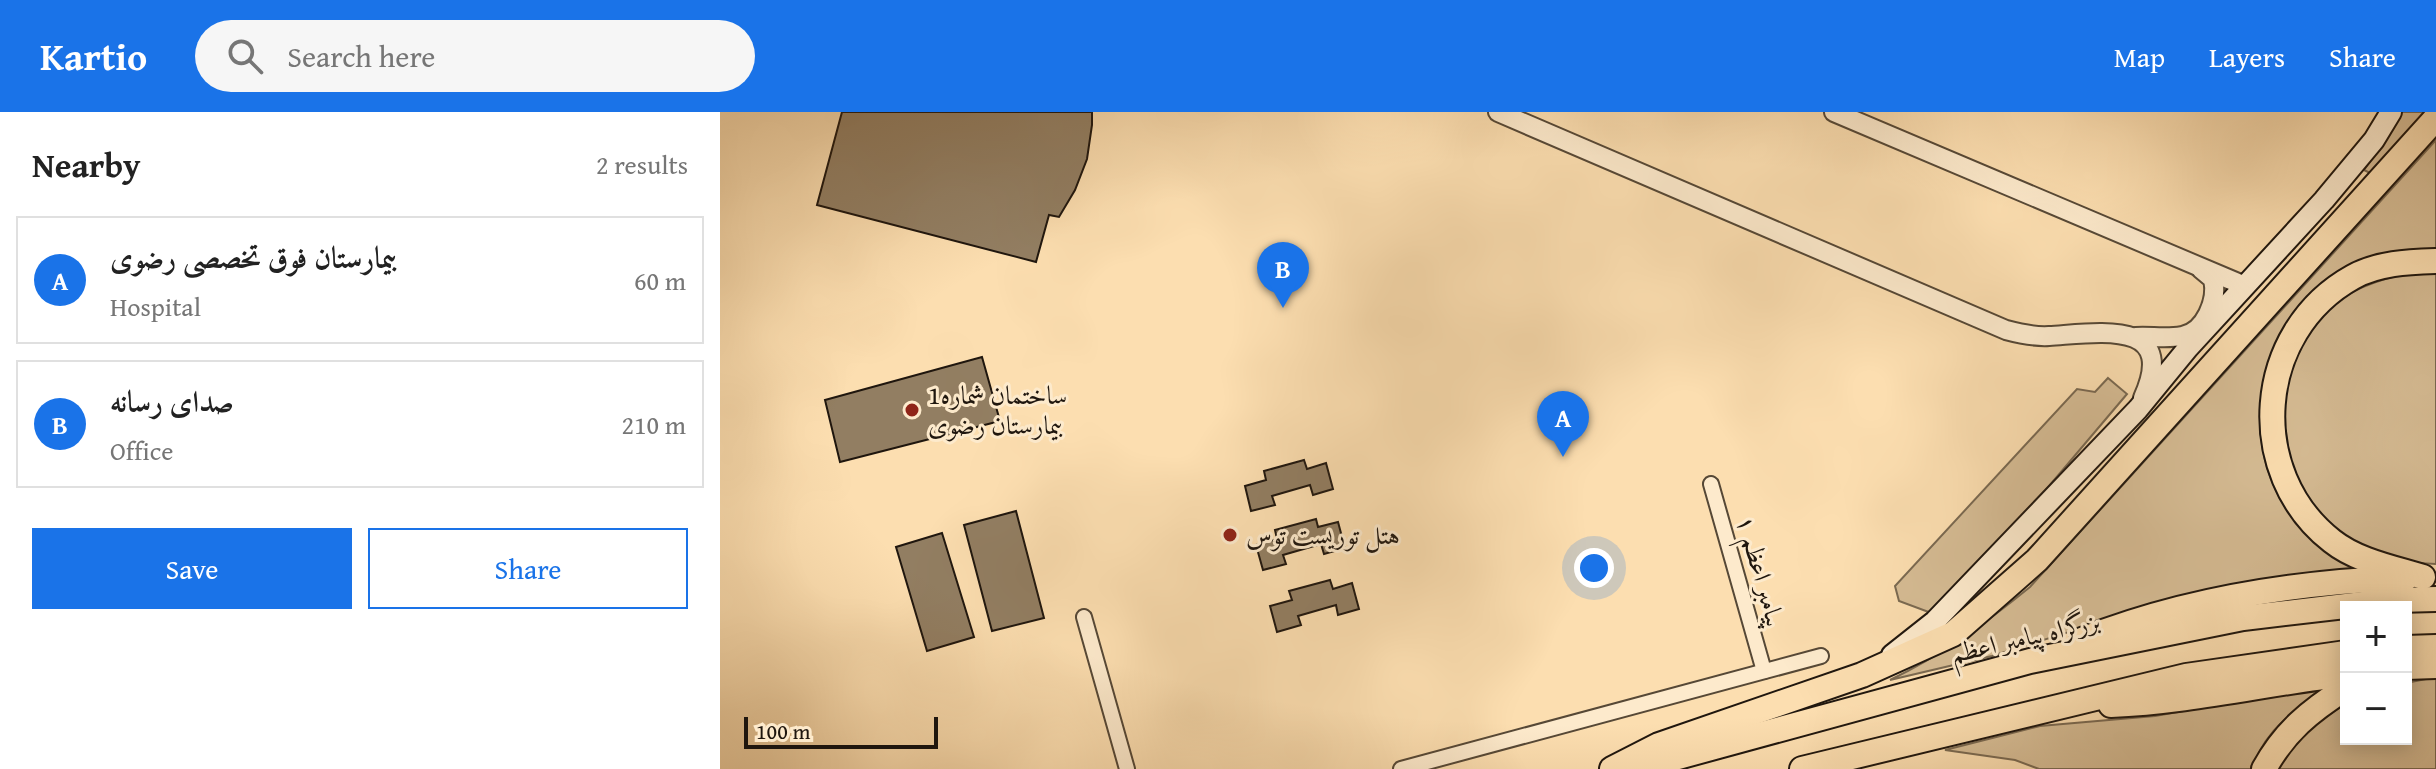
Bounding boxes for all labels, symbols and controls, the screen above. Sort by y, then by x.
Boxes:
search box [195,20,755,92]
text: Kartio [40,28,147,84]
icon: search [223,34,267,78]
text: Search here [287,34,435,78]
text: Map [2114,36,2165,77]
text: Layers [2209,36,2285,77]
text: Share [2329,36,2396,77]
text: Nearby [32,140,141,189]
text: 2 results [596,145,688,184]
text: بیمارستان فوق تخصصی رضوی [110,235,397,279]
pin: B [1257,242,1309,308]
text: A [52,261,68,300]
text: 60 m [634,261,686,300]
text: Hospital [110,287,201,326]
place label: ساختمان شماره1 بیمارستان رضوی [928,375,1067,444]
text: صدای رسانه [110,379,234,423]
pin: A [1537,391,1589,457]
marker: ساختمان شماره1 بیمارستان رضوی [903,401,921,419]
text: B [52,405,68,444]
text: 210 m [621,405,686,444]
text: Office [110,431,174,470]
street label: پیامبر اعظم ۱ [1721,510,1796,633]
place label: هتل توریست توس [1246,515,1400,554]
marker: هتل توریست توس [1221,526,1239,544]
button: Save [32,528,352,609]
button: Share [368,528,688,609]
your location [1574,548,1614,588]
street label: بزرگراه پیامبر اعظم [1946,600,2105,678]
map controls [2340,601,2412,745]
button: + [2340,601,2412,673]
button: − [2340,673,2412,745]
scale bar [744,713,938,749]
text: 100 m [756,715,811,747]

